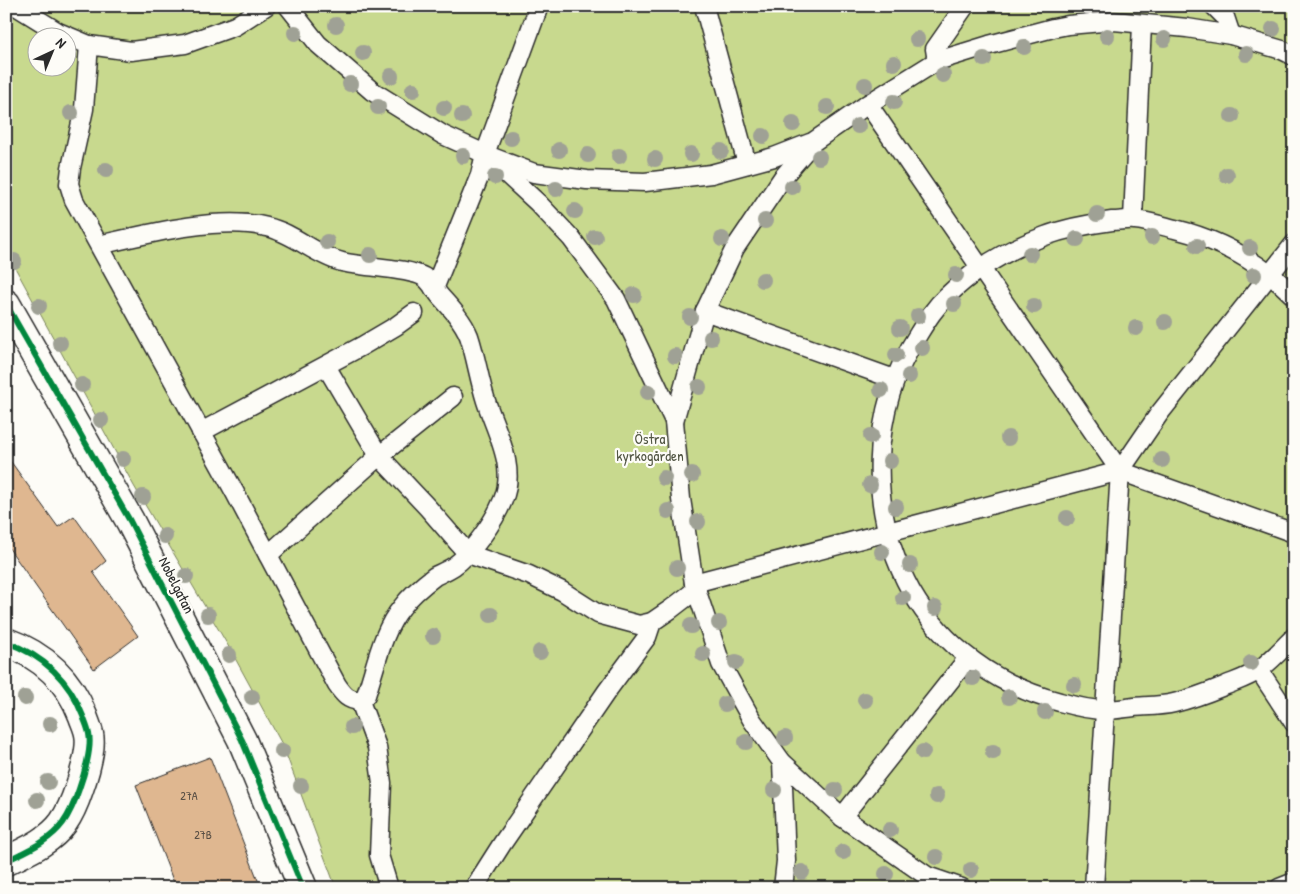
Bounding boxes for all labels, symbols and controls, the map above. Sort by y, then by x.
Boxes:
north arrow [28,28,78,78]
text: N [52,33,71,52]
park label: Östra kyrkogården [616,428,684,466]
street label: Nobelgatan [154,553,200,617]
house number: 27A [180,787,198,804]
house number: 27B [194,826,212,843]

